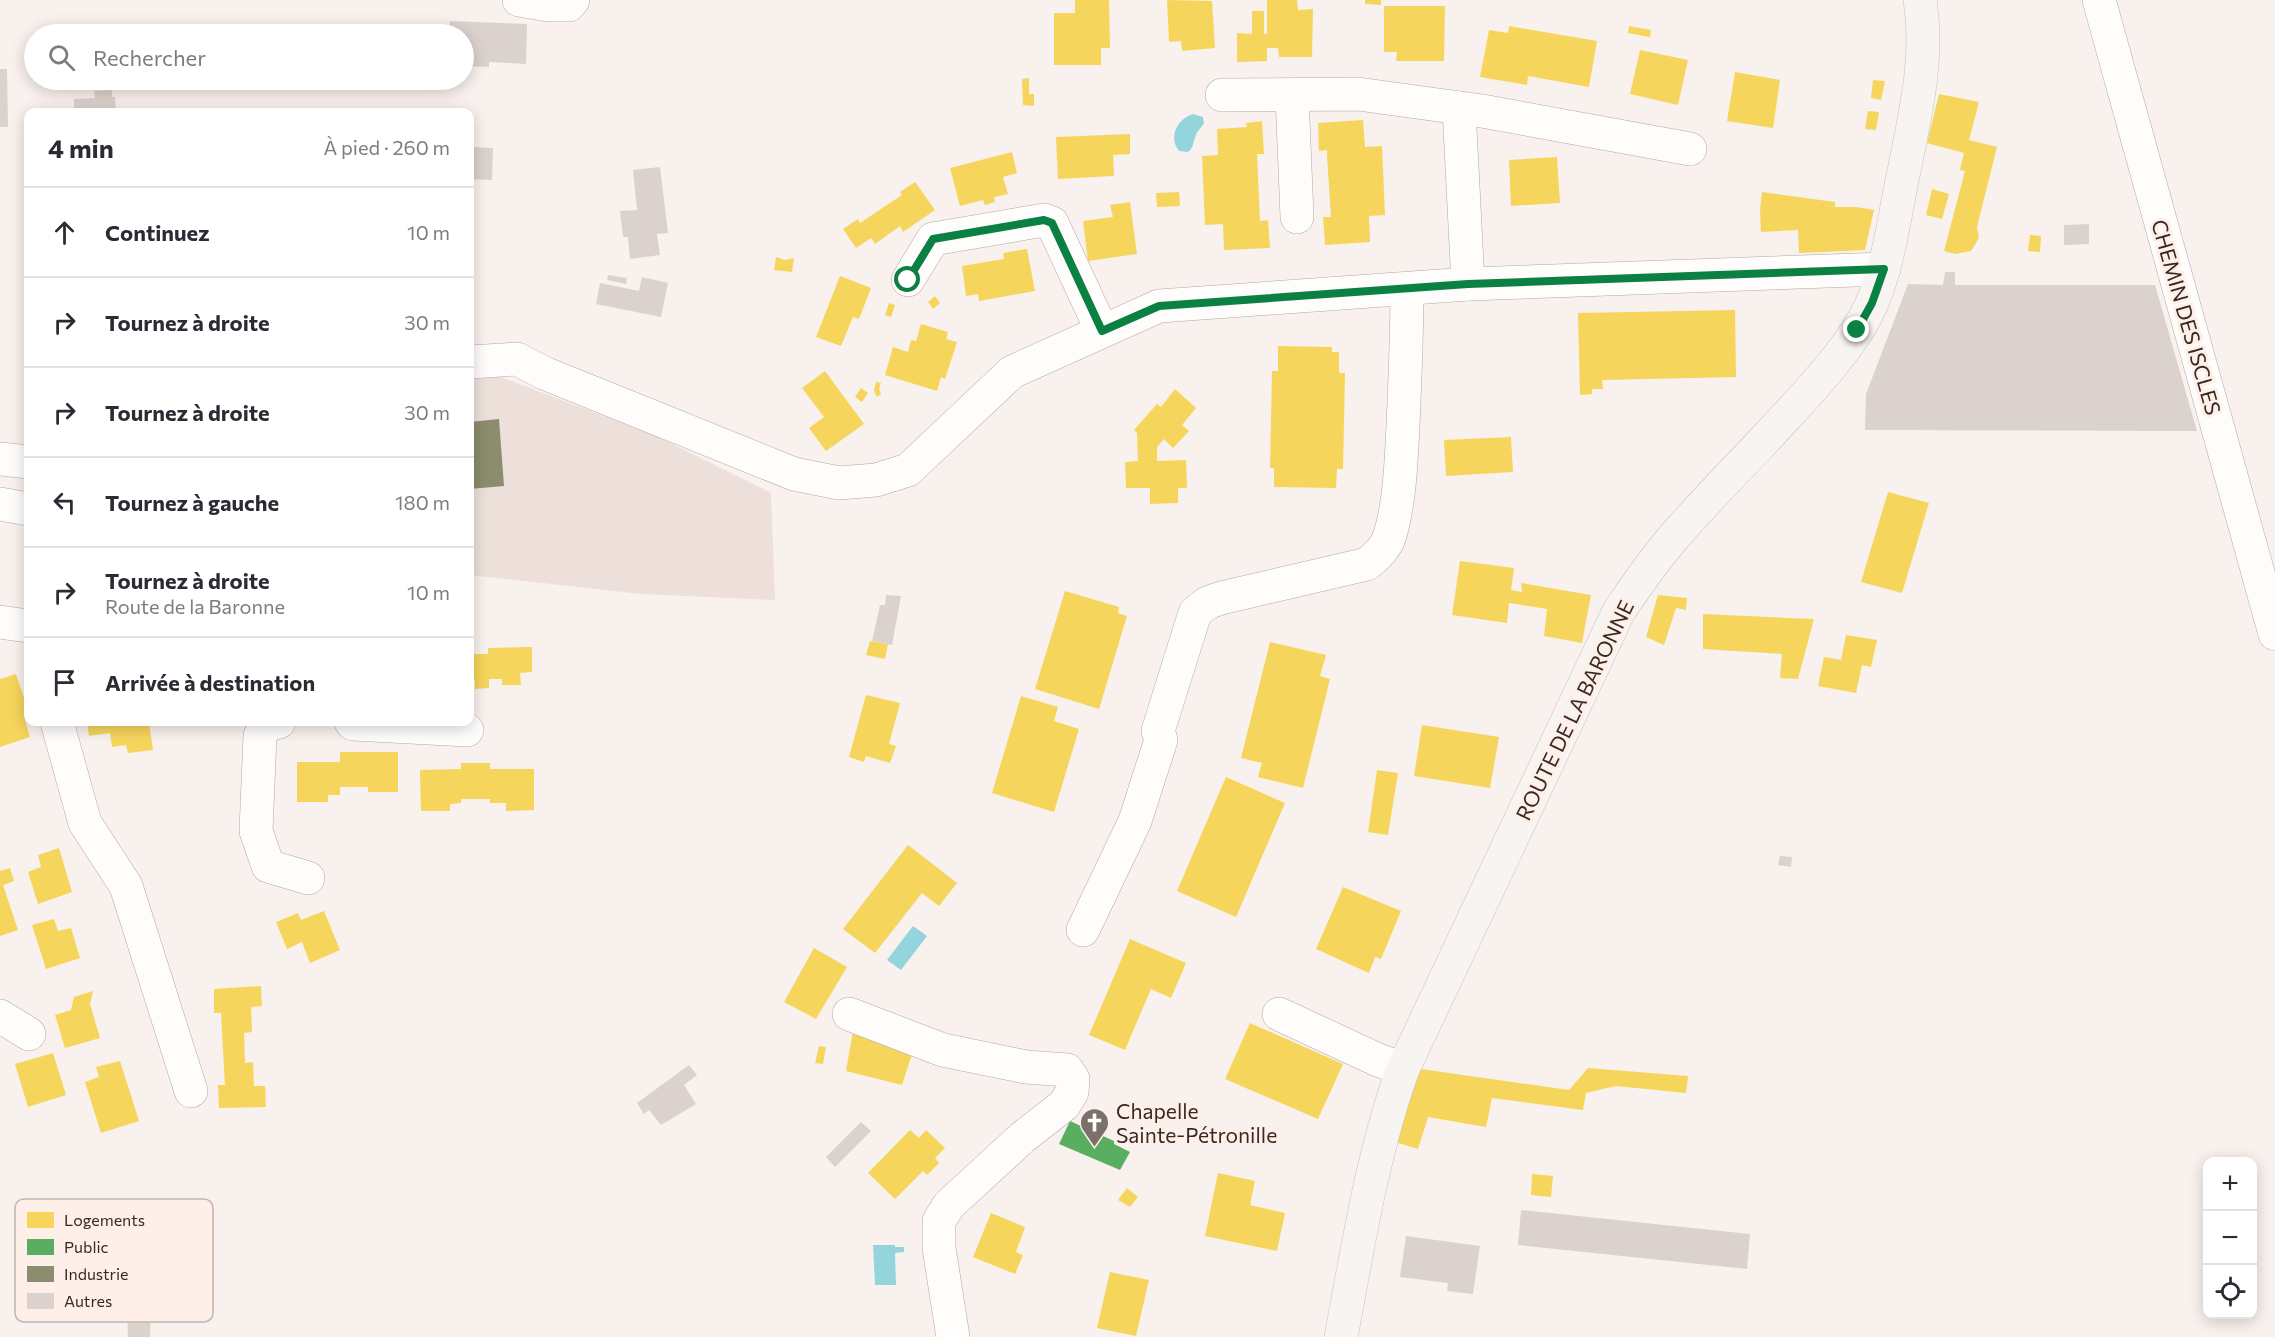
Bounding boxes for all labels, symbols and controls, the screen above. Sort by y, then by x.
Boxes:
search box [24,24,474,90]
icon: search [45,41,78,74]
text: Rechercher [93,44,206,71]
text: 4 min [48,132,114,163]
text: À pied · 260 m [323,135,450,159]
icon: ahead [48,216,81,249]
street label: CHEMIN DES ISCLES [2147,216,2227,418]
text: Continuez [105,219,210,246]
text: 10 m [407,220,450,244]
route start [894,266,920,292]
icon: right [48,306,81,339]
text: Tournez à droite [105,309,270,336]
text: 30 m [404,310,450,334]
route end [1843,316,1869,342]
icon: right [48,396,81,429]
text: Tournez à droite [105,399,270,426]
text: 30 m [404,400,450,424]
icon: left [48,486,81,519]
text: Tournez à gauche [105,489,279,516]
text: 180 m [395,490,450,514]
text: Tournez à droite [105,567,270,594]
icon: right [48,576,81,609]
text: 10 m [407,580,450,604]
text: Route de la Baronne [105,594,285,618]
street label: ROUTE DE LA BARONNE [1510,596,1638,824]
icon: arrive [48,666,81,699]
text: Arrivée à destination [105,669,315,696]
place label: Chapelle Sainte-Pétronille [1116,1098,1277,1147]
church icon: Chapelle Sainte-Pétronille [1079,1106,1111,1148]
map controls [2203,1157,2257,1319]
button: + [2203,1157,2257,1211]
legend [15,1199,213,1322]
text: Logements [64,1210,145,1229]
button: − [2203,1211,2257,1265]
text: Public [64,1237,109,1256]
text: Industrie [64,1264,129,1283]
button: locate [2203,1265,2257,1319]
text: Autres [64,1291,112,1310]

